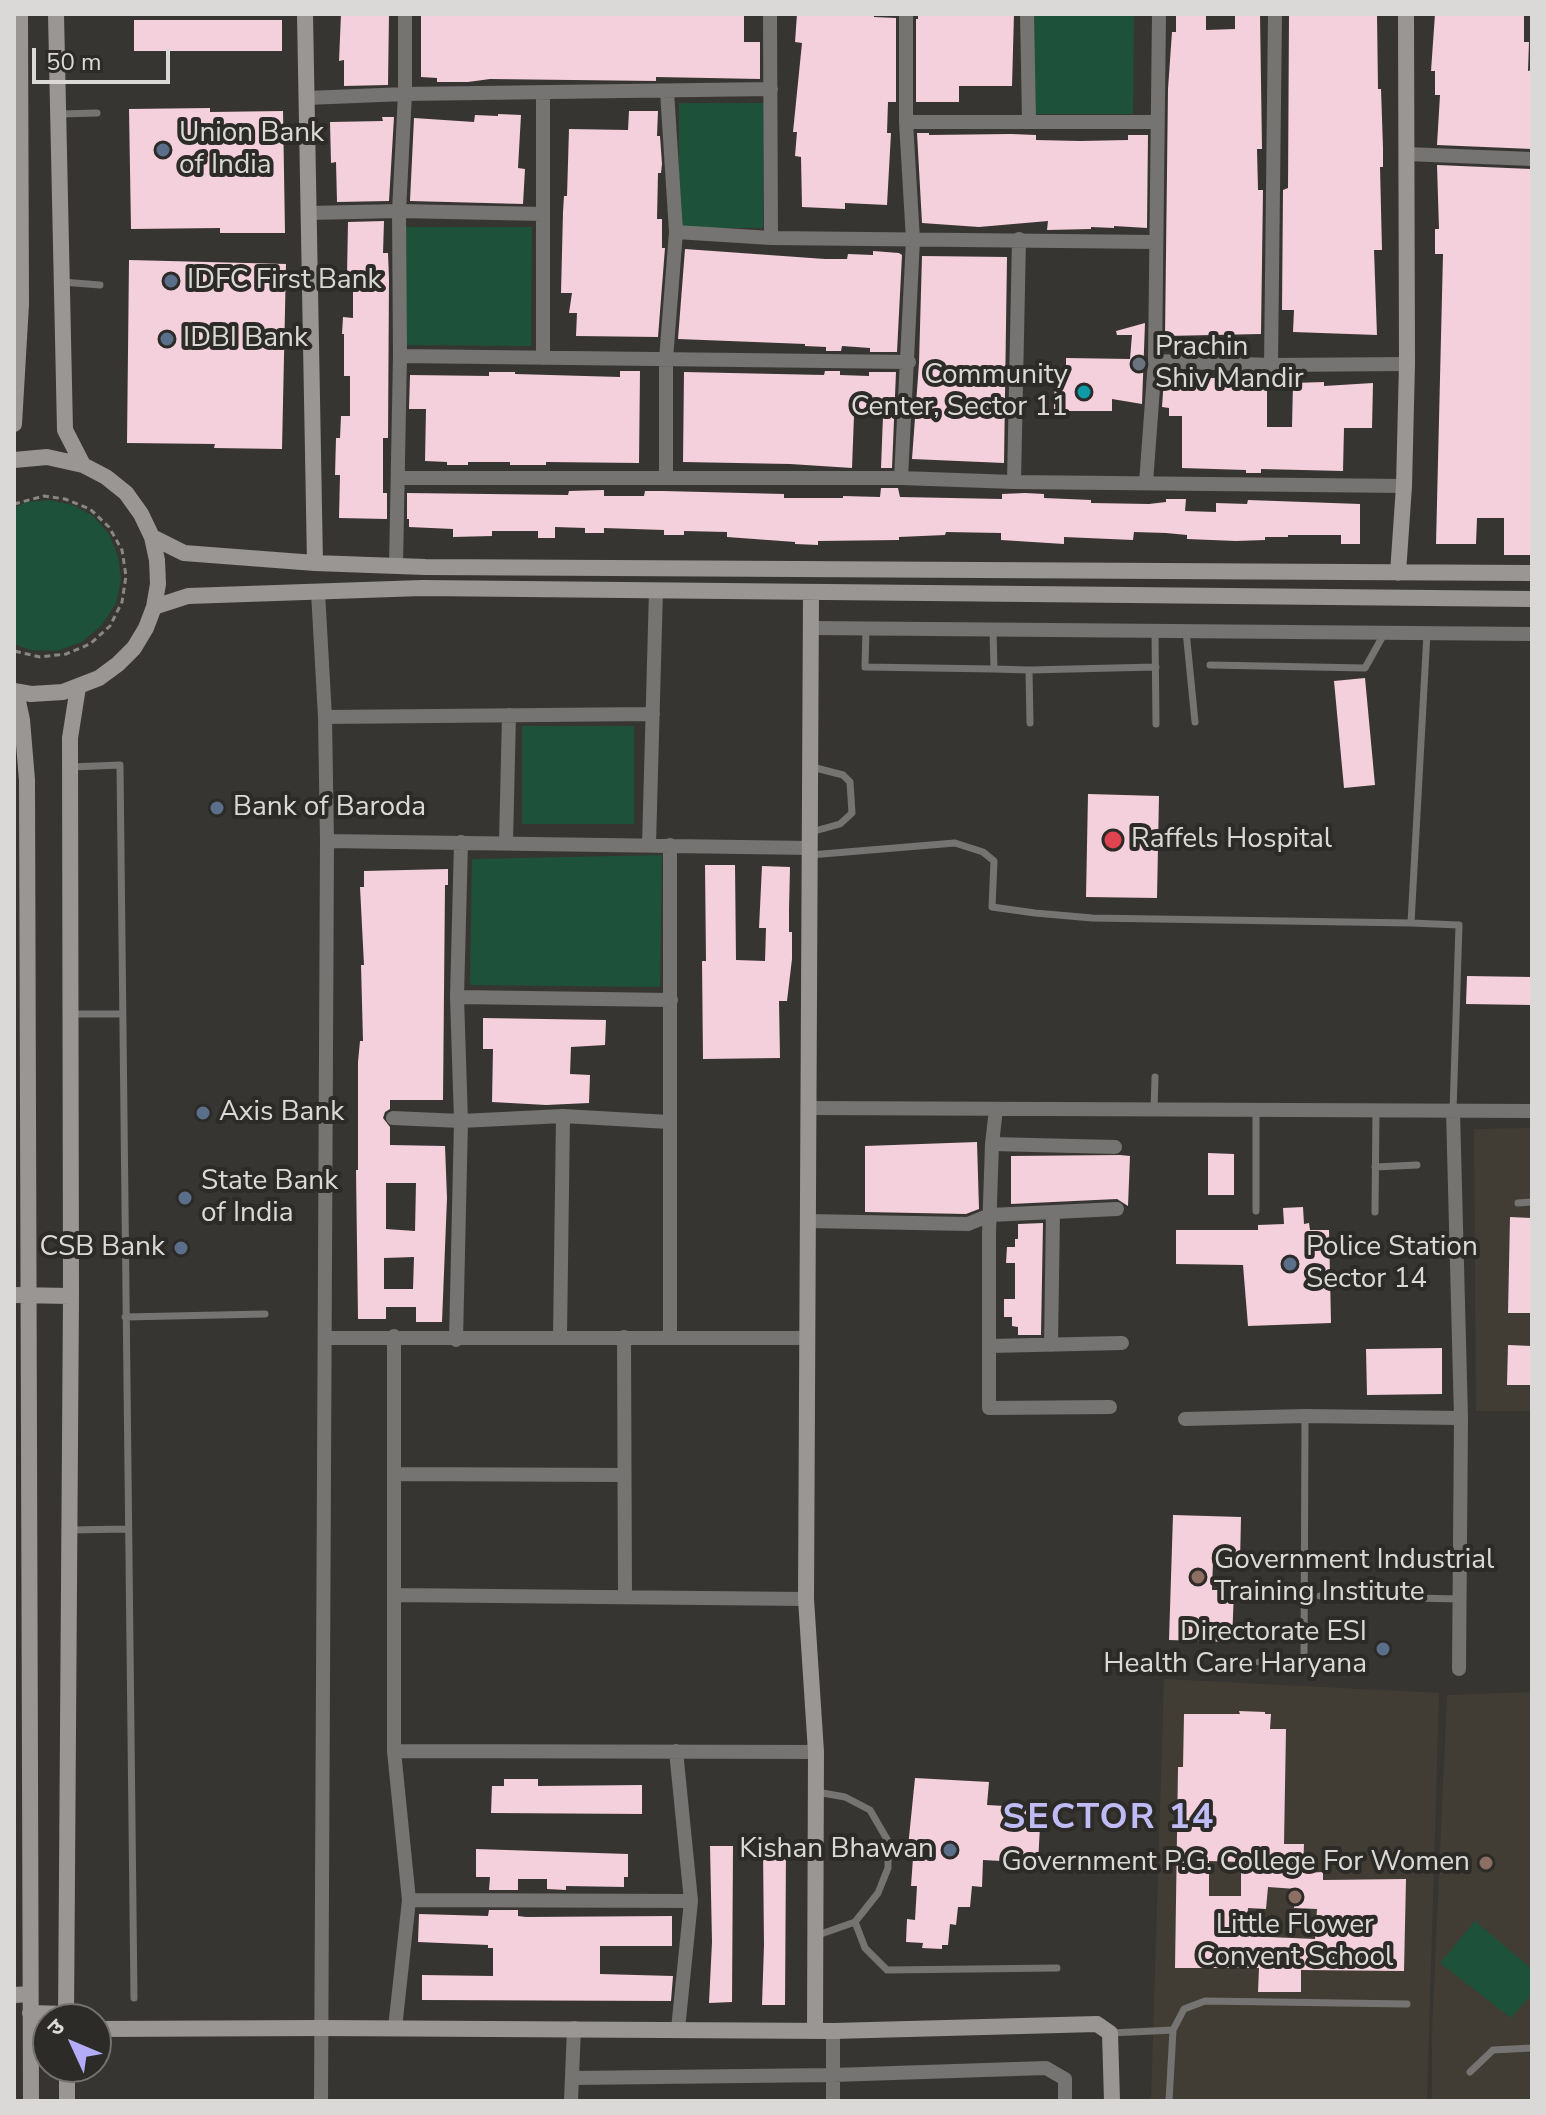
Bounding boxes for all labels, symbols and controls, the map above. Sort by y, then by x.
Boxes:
scale bar [36,32,174,82]
text: 50 m [46,46,102,78]
place label: Union Bank of India [179,117,324,183]
marker: Union Bank of India [154,141,172,159]
place label: IDFC First Bank [187,264,382,298]
marker: IDFC First Bank [162,272,180,290]
place label: IDBI Bank [183,322,308,356]
marker: IDBI Bank [158,330,176,348]
place label: Prachin Shiv Mandir [1155,331,1304,397]
marker: Prachin Shiv Mandir [1130,355,1148,373]
place label: Community Center, Sector 11 [851,359,1068,425]
marker: Community Center, Sector 11 [1075,383,1093,401]
place label: Bank of Baroda [233,791,426,825]
marker: Bank of Baroda [208,799,226,817]
place label: Raffels Hospital [1131,823,1332,857]
marker: Raffels Hospital [1102,829,1124,851]
place label: Axis Bank [219,1096,344,1130]
marker: Axis Bank [194,1104,212,1122]
place label: State Bank of India [201,1165,338,1231]
marker: State Bank of India [176,1189,194,1207]
place label: CSB Bank [39,1231,165,1265]
place label: Police Station Sector 14 [1306,1231,1478,1297]
marker: CSB Bank [172,1239,190,1257]
marker: Police Station Sector 14 [1281,1255,1299,1273]
place label: Government Industrial Training Institute [1214,1544,1494,1610]
marker: Government Industrial Training Institute [1189,1568,1207,1586]
place label: Directorate ESI Health Care Haryana [1103,1616,1367,1682]
marker: Directorate ESI Health Care Haryana [1374,1640,1392,1658]
district label: SECTOR 14 [1003,1797,1215,1841]
place label: Kishan Bhawan [739,1833,934,1867]
marker: Kishan Bhawan [941,1841,959,1859]
place label: Government P.G. College For Women [1002,1846,1470,1880]
marker: Government P.G. College For Women [1477,1854,1495,1872]
marker: Little Flower Convent School [1286,1888,1304,1906]
place label: Little Flower Convent School [1197,1909,1393,1975]
north arrow [32,2003,112,2083]
text: उ [41,2013,71,2043]

